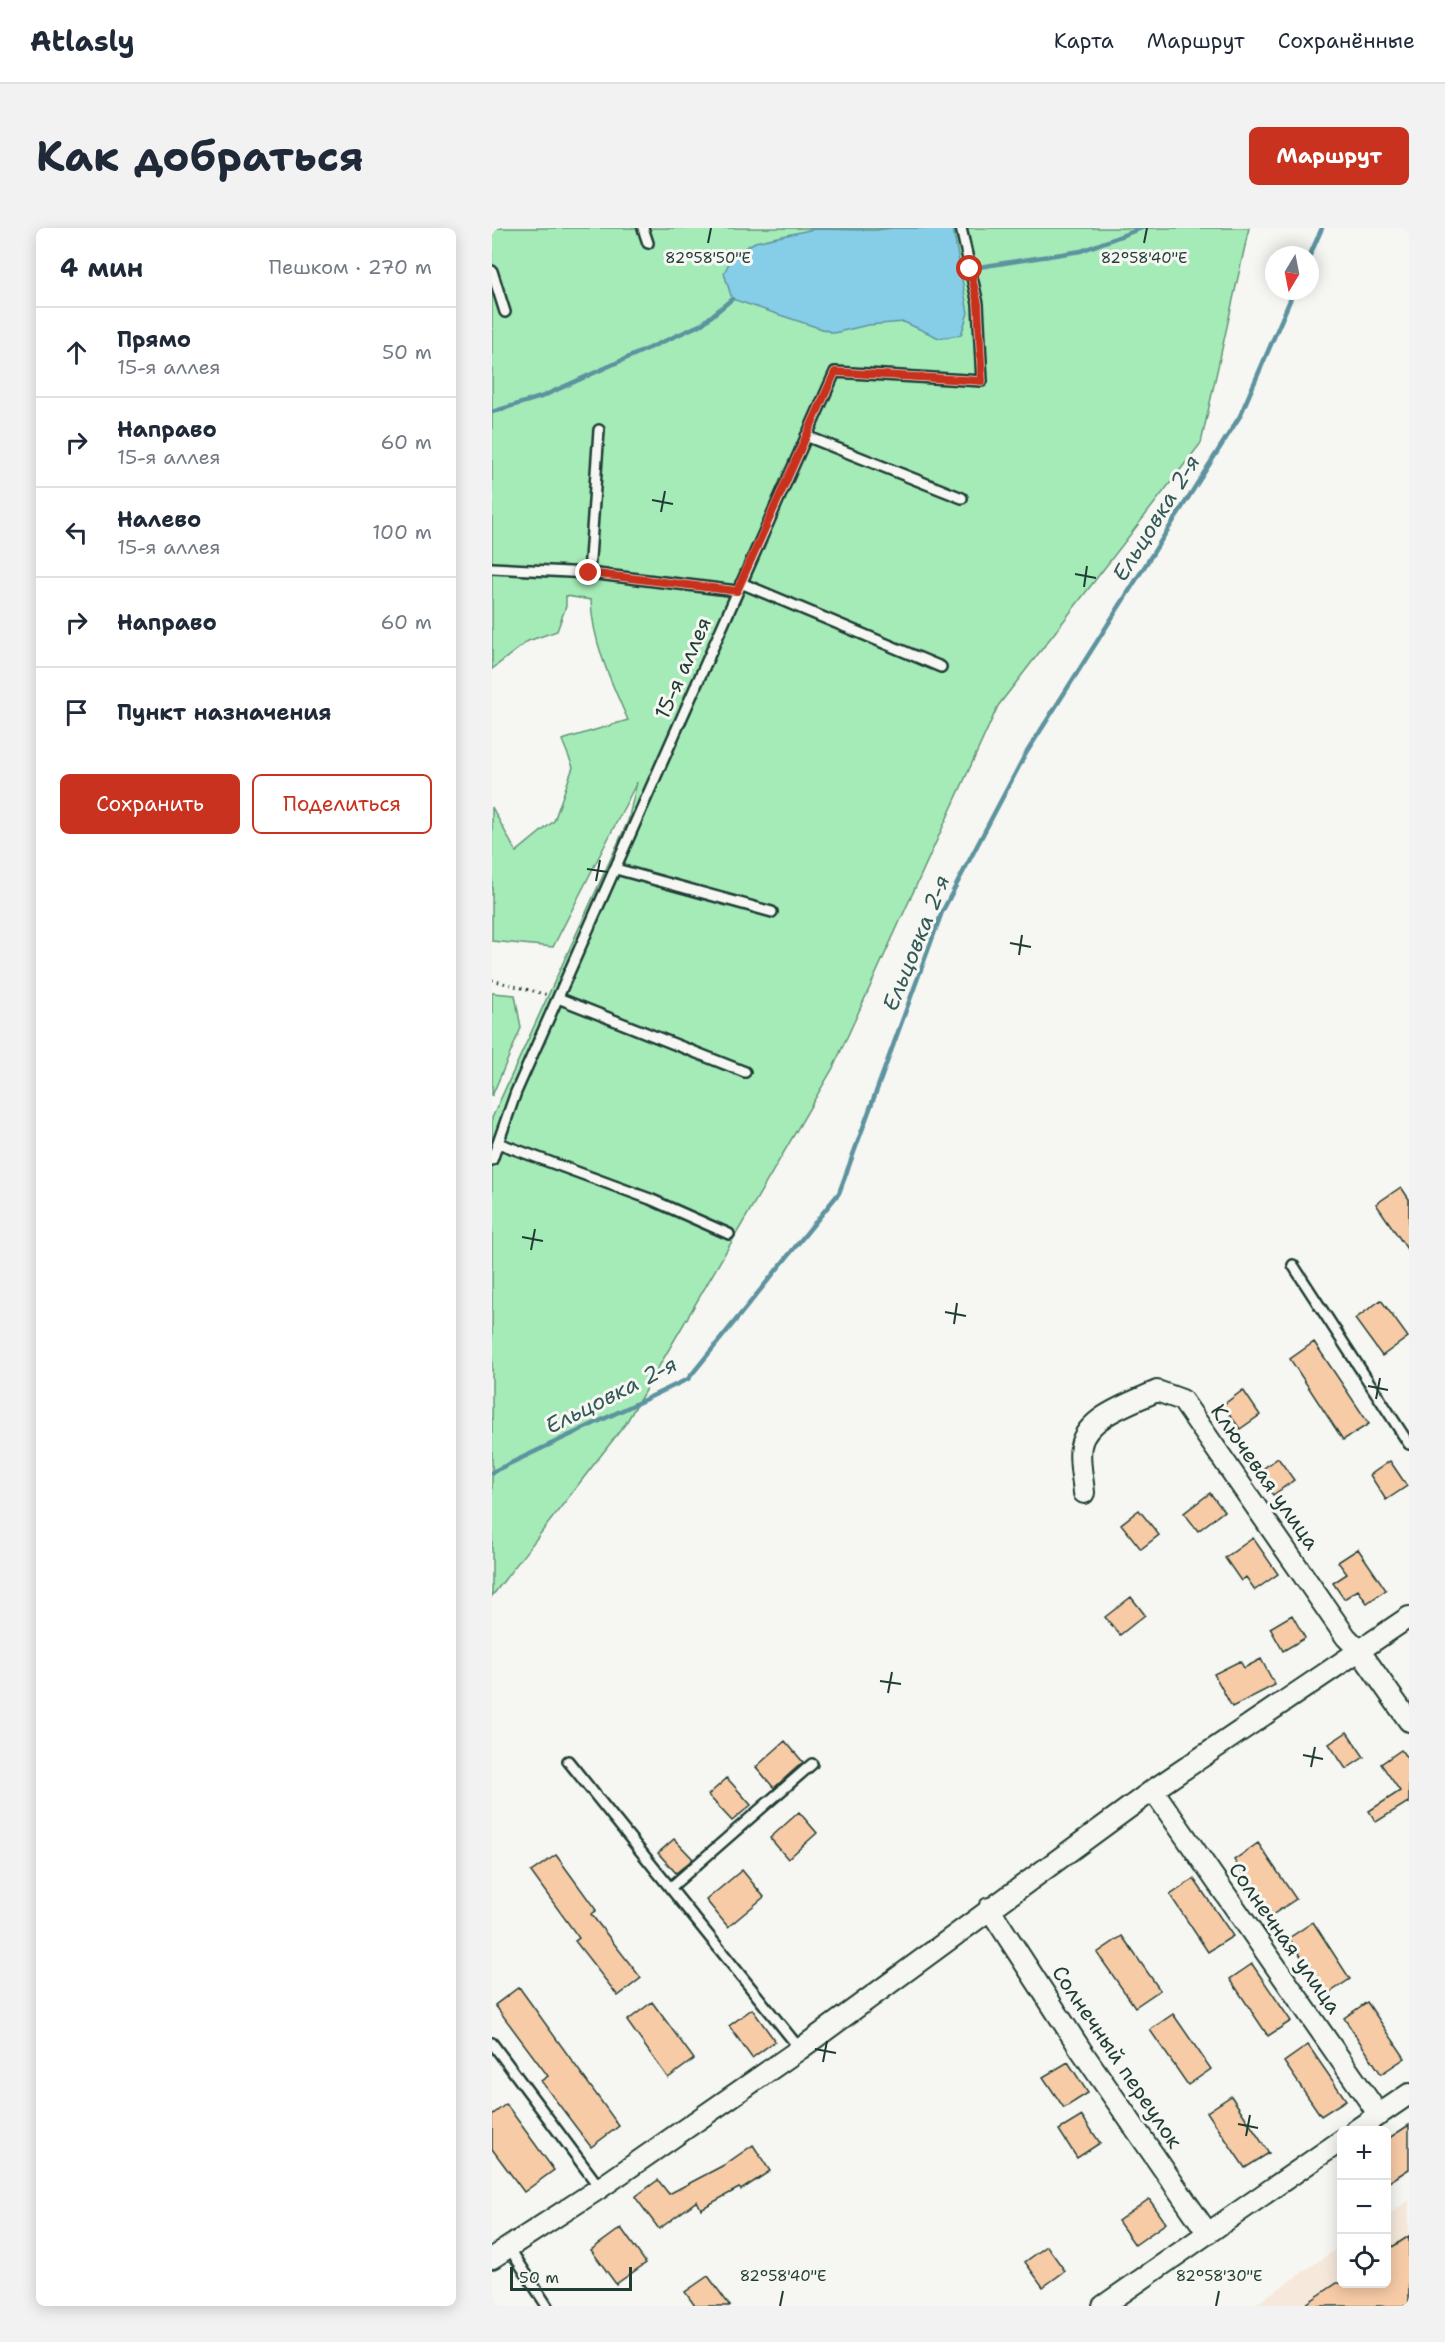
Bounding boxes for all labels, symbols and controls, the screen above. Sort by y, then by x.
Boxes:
text: Atlasly [30,22,135,60]
text: Карта [1054,27,1114,55]
text: Маршрут [1147,27,1245,55]
text: Сохранённые [1278,27,1415,55]
button: Маршрут [1249,127,1409,185]
text: Как добраться [36,128,364,184]
north arrow [1265,246,1319,300]
text: 82°58'50"E [665,248,751,268]
text: 82°58'40"E [1101,248,1187,268]
text: 4 мин [60,250,143,285]
text: Пешком · 270 m [269,254,432,280]
route start [956,255,982,281]
text: Прямо [117,325,191,354]
icon: ahead [60,336,93,369]
text: 50 m [382,339,432,365]
text: 15-я аллея [117,354,221,380]
text: Направо [117,415,217,444]
icon: right [60,426,93,459]
text: 60 m [380,429,432,455]
text: 15-я аллея [117,444,221,470]
water label: Ельцовка 2-я [1106,449,1206,587]
text: Налево [117,505,201,534]
icon: left [60,516,93,549]
text: 100 m [372,519,432,545]
text: 15-я аллея [117,534,221,560]
route end [575,559,601,585]
icon: right [60,606,93,639]
text: Направо [117,608,217,637]
text: 60 m [380,609,432,635]
street label: 15-я аллея [648,613,718,723]
icon: arrive [60,696,93,729]
text: Пункт назначения [117,698,331,727]
button: Сохранить [60,774,240,834]
button: Поделиться [252,774,432,834]
water label: Ельцовка 2-я [876,871,956,1015]
water label: Ельцовка 2-я [540,1349,682,1441]
street label: Ключевая улица [1204,1399,1326,1555]
street label: Солнечная улица [1222,1857,1348,2019]
street label: Солнечный переулок [1045,1960,1189,2154]
map controls [1337,2126,1391,2288]
button: + [1337,2126,1391,2180]
button: − [1337,2180,1391,2234]
button: locate [1337,2234,1391,2288]
scale bar [510,2264,632,2292]
text: 82°58'40"E [740,2266,826,2286]
text: 82°58'30"E [1176,2266,1262,2286]
text: 50 m [519,2267,559,2288]

